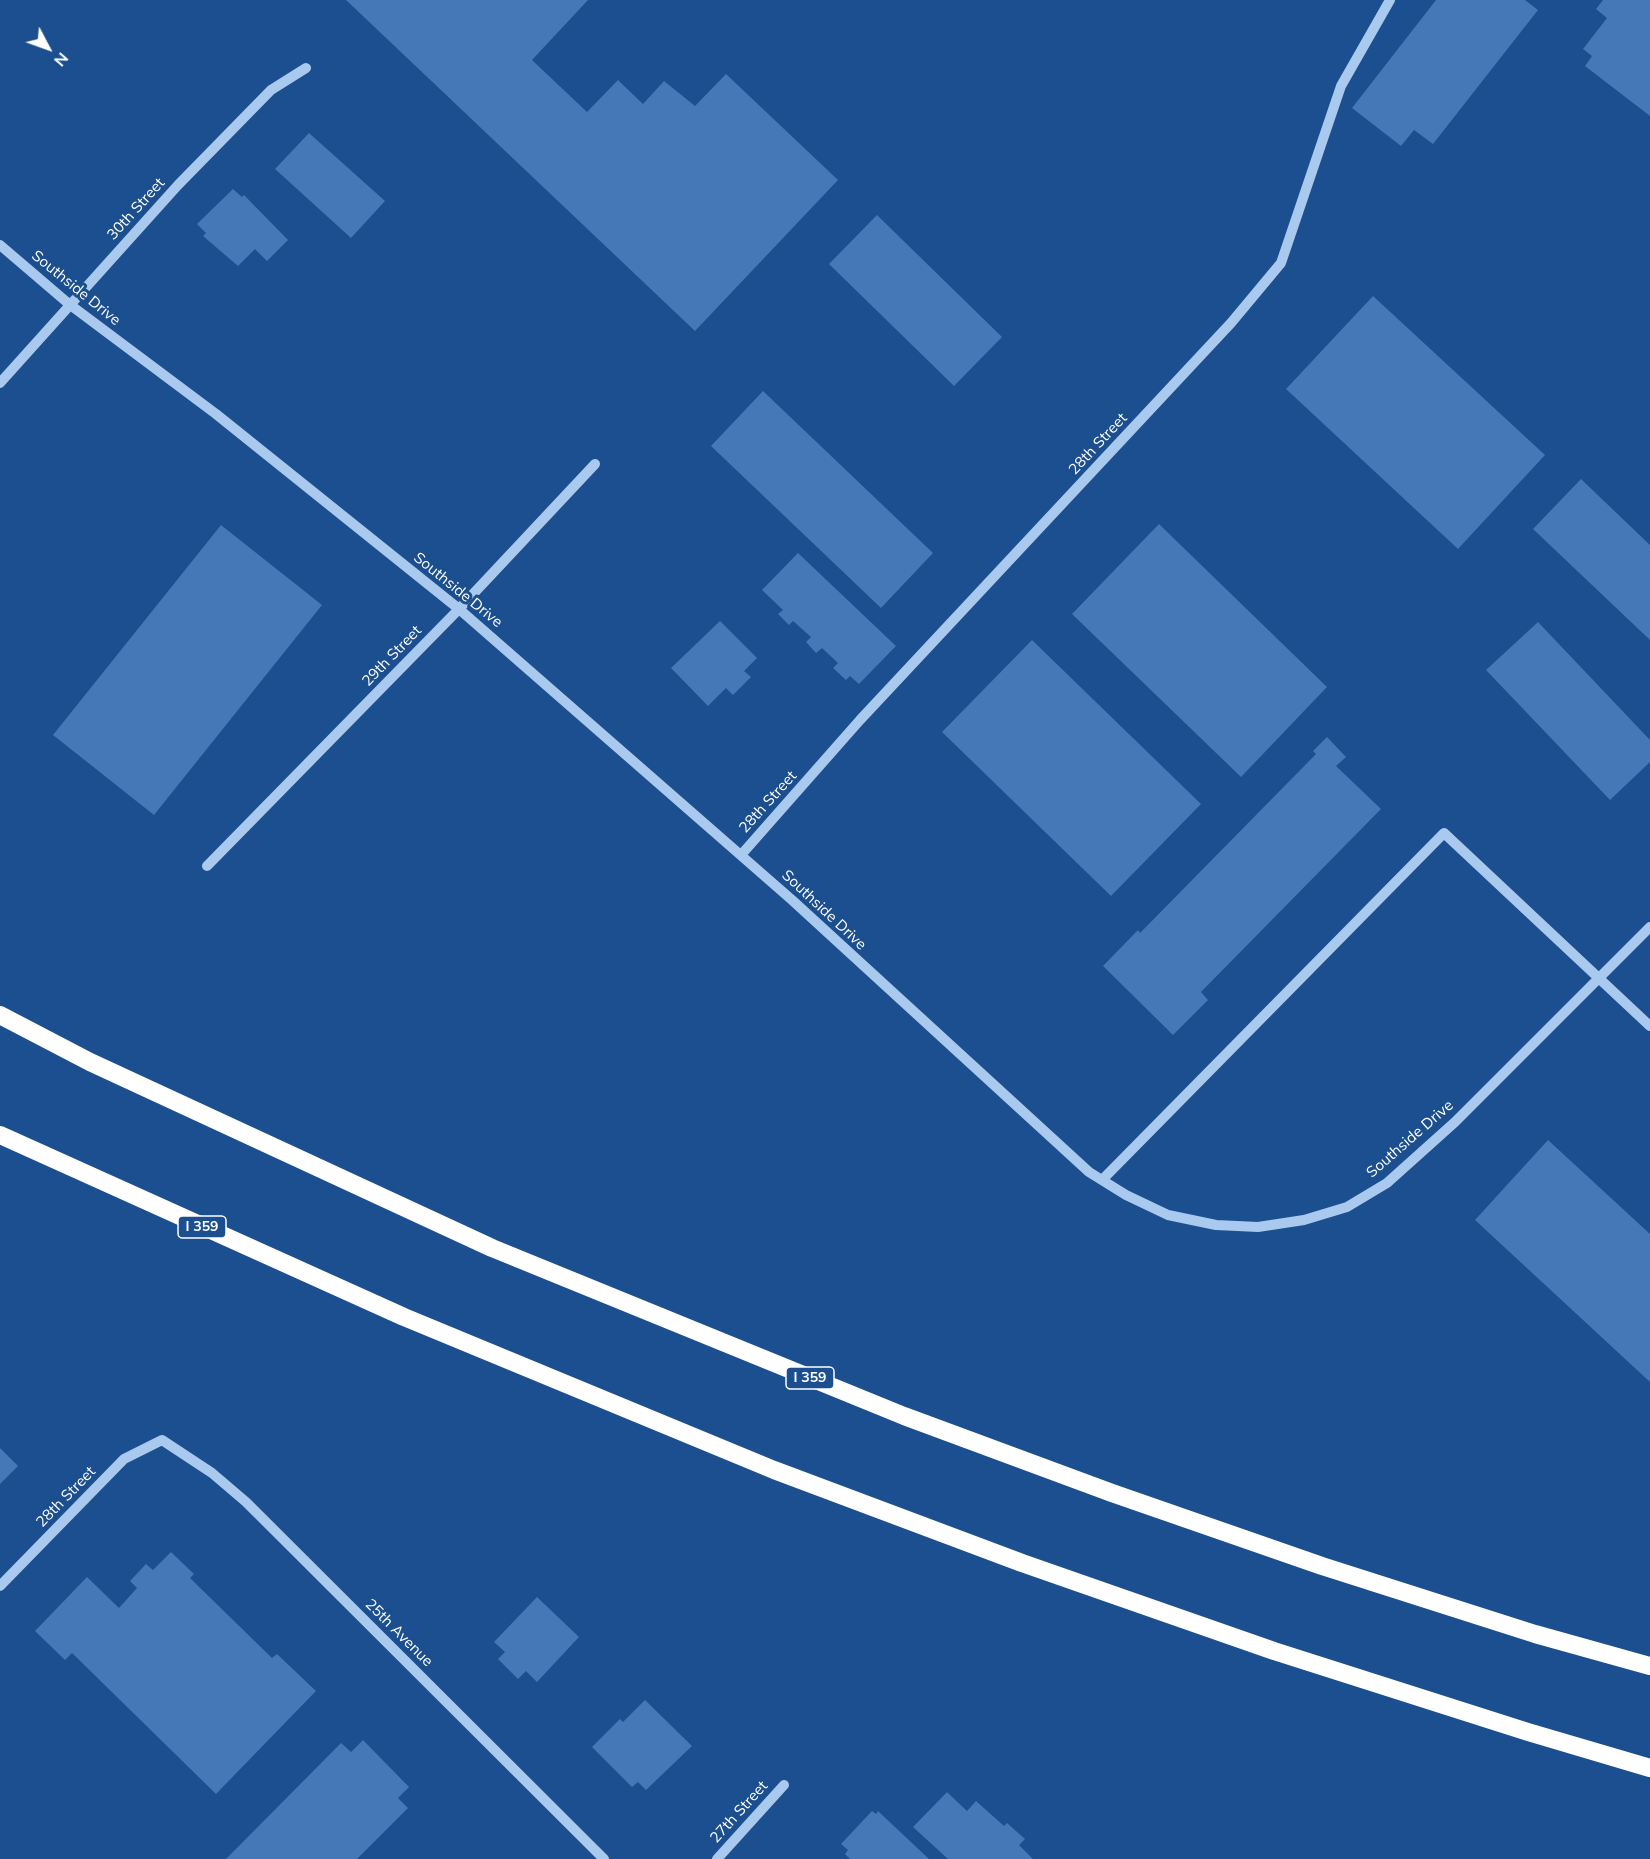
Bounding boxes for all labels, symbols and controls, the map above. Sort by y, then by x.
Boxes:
north arrow [18,18,78,78]
text: N [50,49,73,71]
street label: 30th Street [103,174,169,244]
street label: Southside Drive [28,247,124,329]
street label: 28th Street [1065,410,1131,478]
street label: Southside Drive [410,549,506,631]
street label: 29th Street [359,622,425,690]
street label: 28th Street [735,767,801,837]
street label: Southside Drive [778,866,870,954]
street label: Southside Drive [1363,1096,1457,1182]
road number: I 359 [178,1216,226,1238]
road number: I 359 [786,1367,834,1389]
street label: 28th Street [33,1463,99,1531]
street label: 25th Avenue [361,1595,437,1671]
street label: 27th Street [706,1777,772,1847]

